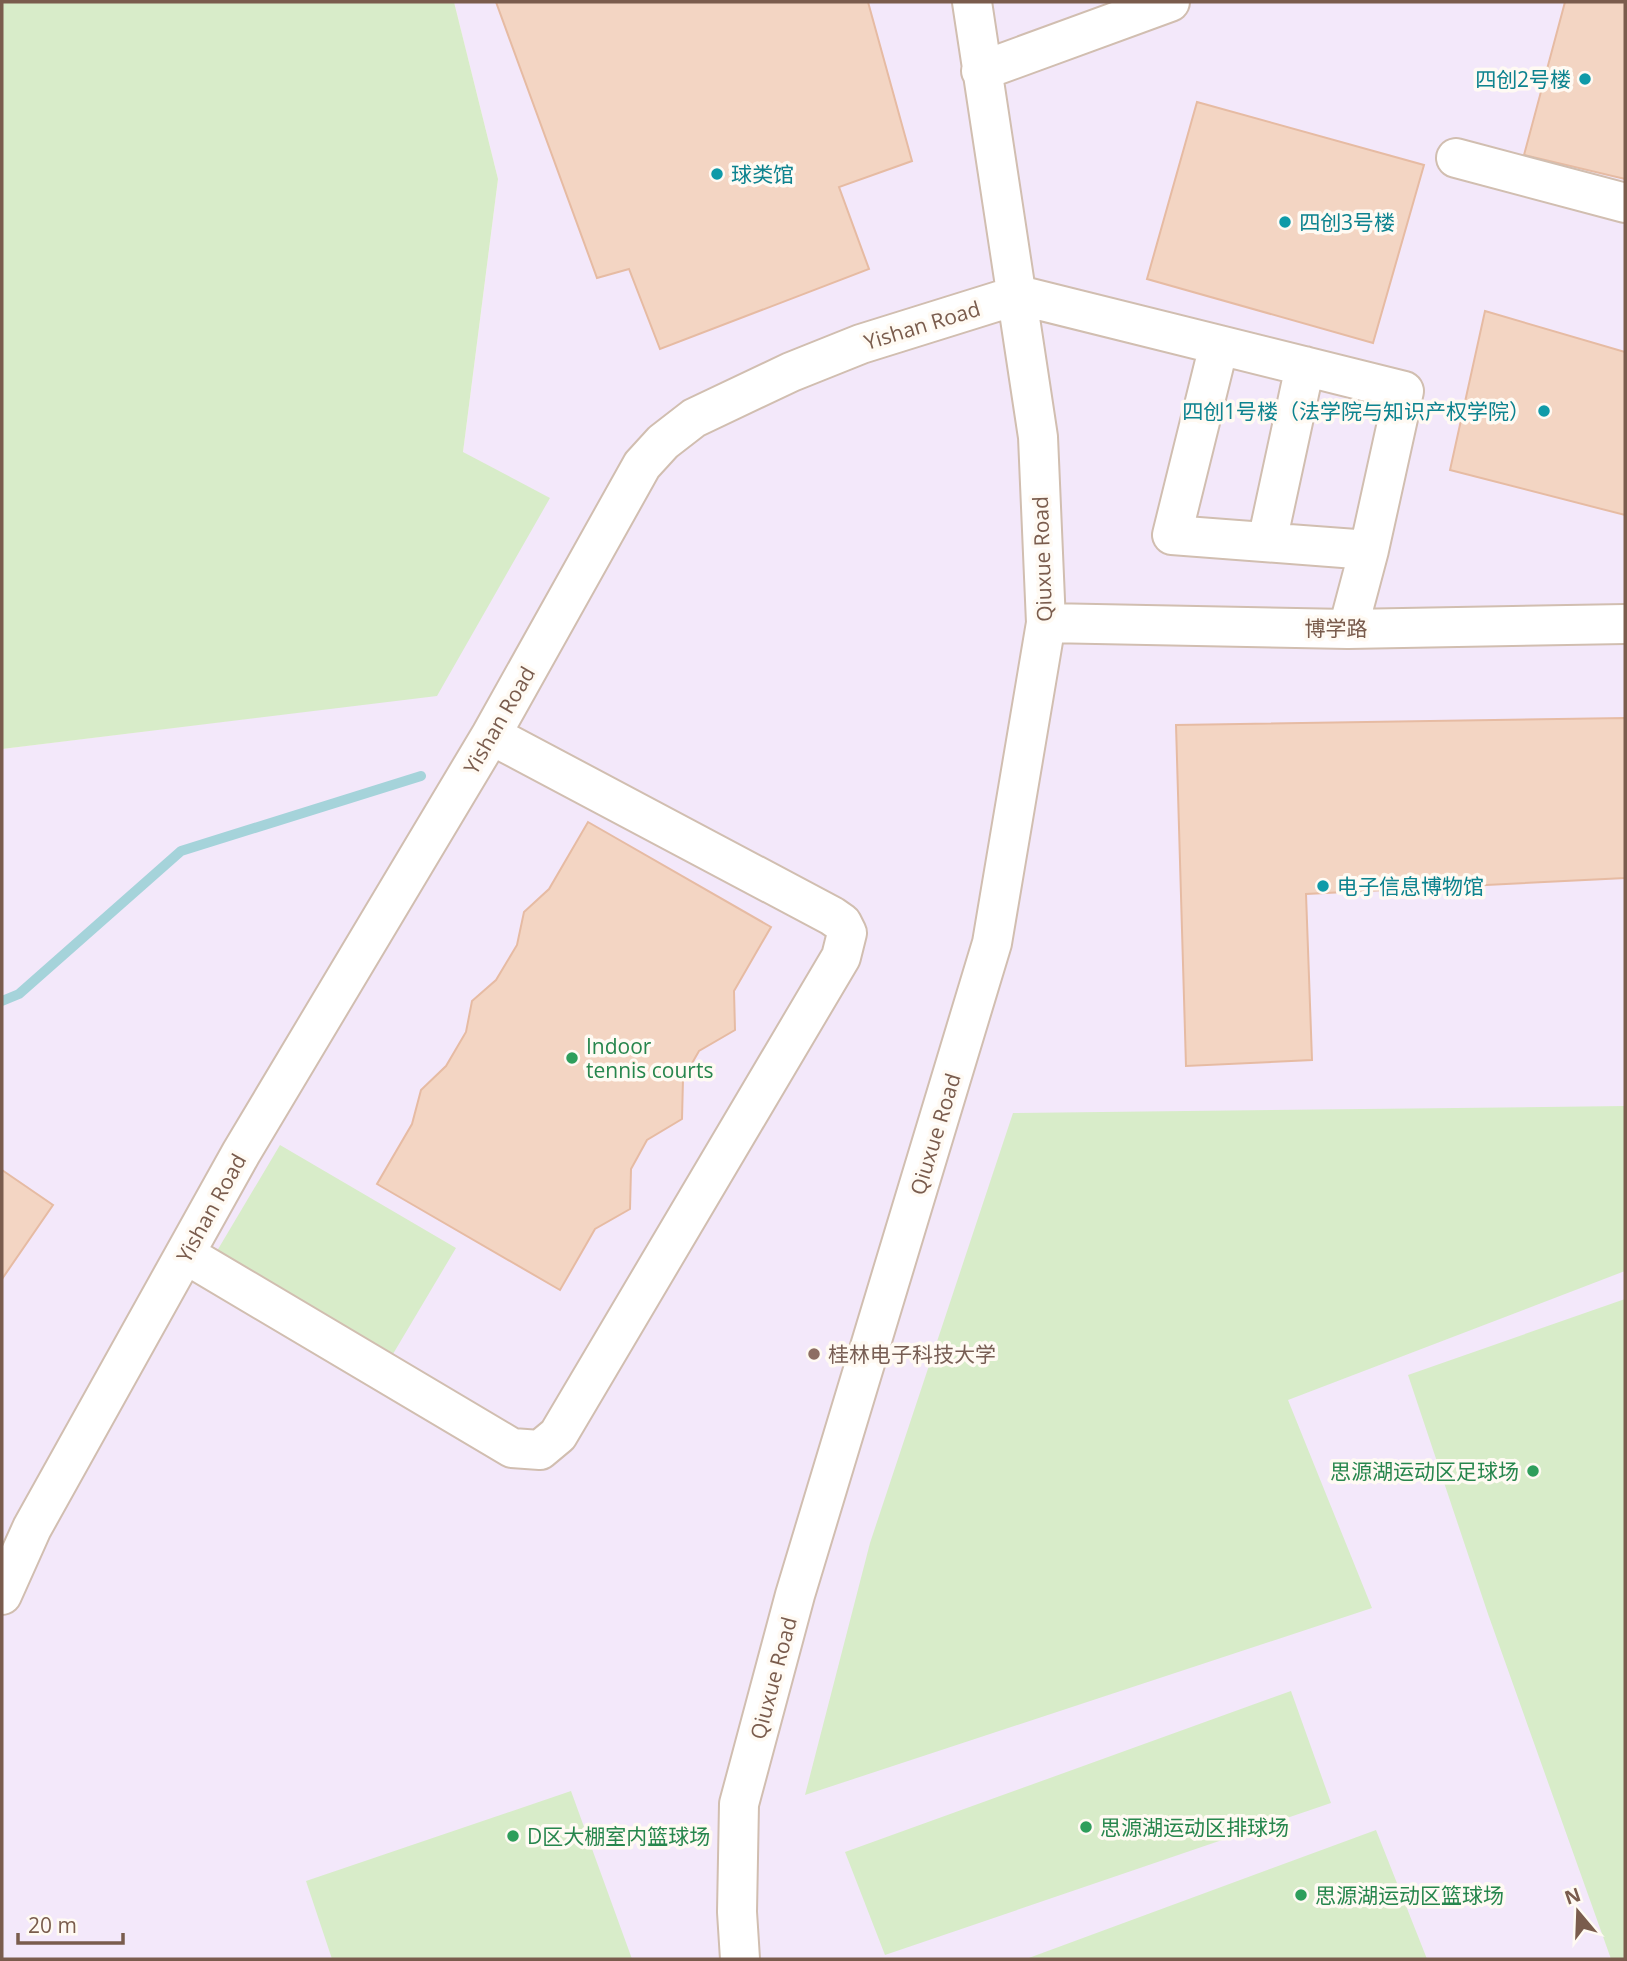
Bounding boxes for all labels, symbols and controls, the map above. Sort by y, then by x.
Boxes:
place label: 四创2号楼 [1475,65,1571,93]
marker: 四创2号楼 [1577,71,1593,87]
place label: 球类馆 [731,160,794,188]
marker: 球类馆 [709,166,725,182]
place label: 四创3号楼 [1299,208,1395,236]
marker: 四创3号楼 [1277,214,1293,230]
street label: Yishan Road [861,294,983,356]
place label: 四创1号楼（法学院与知识产权学院） [1182,397,1530,425]
marker: 四创1号楼（法学院与知识产权学院） [1536,403,1552,419]
street label: Qiuxue Road [1026,496,1058,622]
street label: 博学路 [1305,614,1368,642]
street label: Yishan Road [457,661,541,779]
place label: 电子信息博物馆 [1337,872,1484,900]
marker: 电子信息博物馆 [1315,878,1331,894]
place label: Indoor tennis courts [586,1032,713,1084]
marker: Indoor tennis courts [564,1050,580,1066]
street label: Qiuxue Road [903,1070,967,1198]
street label: Yishan Road [170,1149,252,1267]
place label: 桂林电子科技大学 [828,1340,996,1368]
marker: 桂林电子科技大学 [806,1346,822,1362]
place label: 思源湖运动区足球场 [1330,1457,1519,1485]
marker: 思源湖运动区足球场 [1525,1463,1541,1479]
street label: Qiuxue Road [743,1614,803,1742]
place label: 思源湖运动区排球场 [1100,1813,1289,1841]
marker: 思源湖运动区排球场 [1078,1819,1094,1835]
place label: D区大棚室内篮球场 [527,1822,710,1850]
marker: D区大棚室内篮球场 [505,1828,521,1844]
north arrow [1543,1877,1613,1947]
place label: 思源湖运动区篮球场 [1315,1881,1504,1909]
text: N [1561,1881,1584,1911]
marker: 思源湖运动区篮球场 [1293,1887,1309,1903]
scale bar [18,1902,122,1946]
text: 20 m [28,1911,77,1939]

